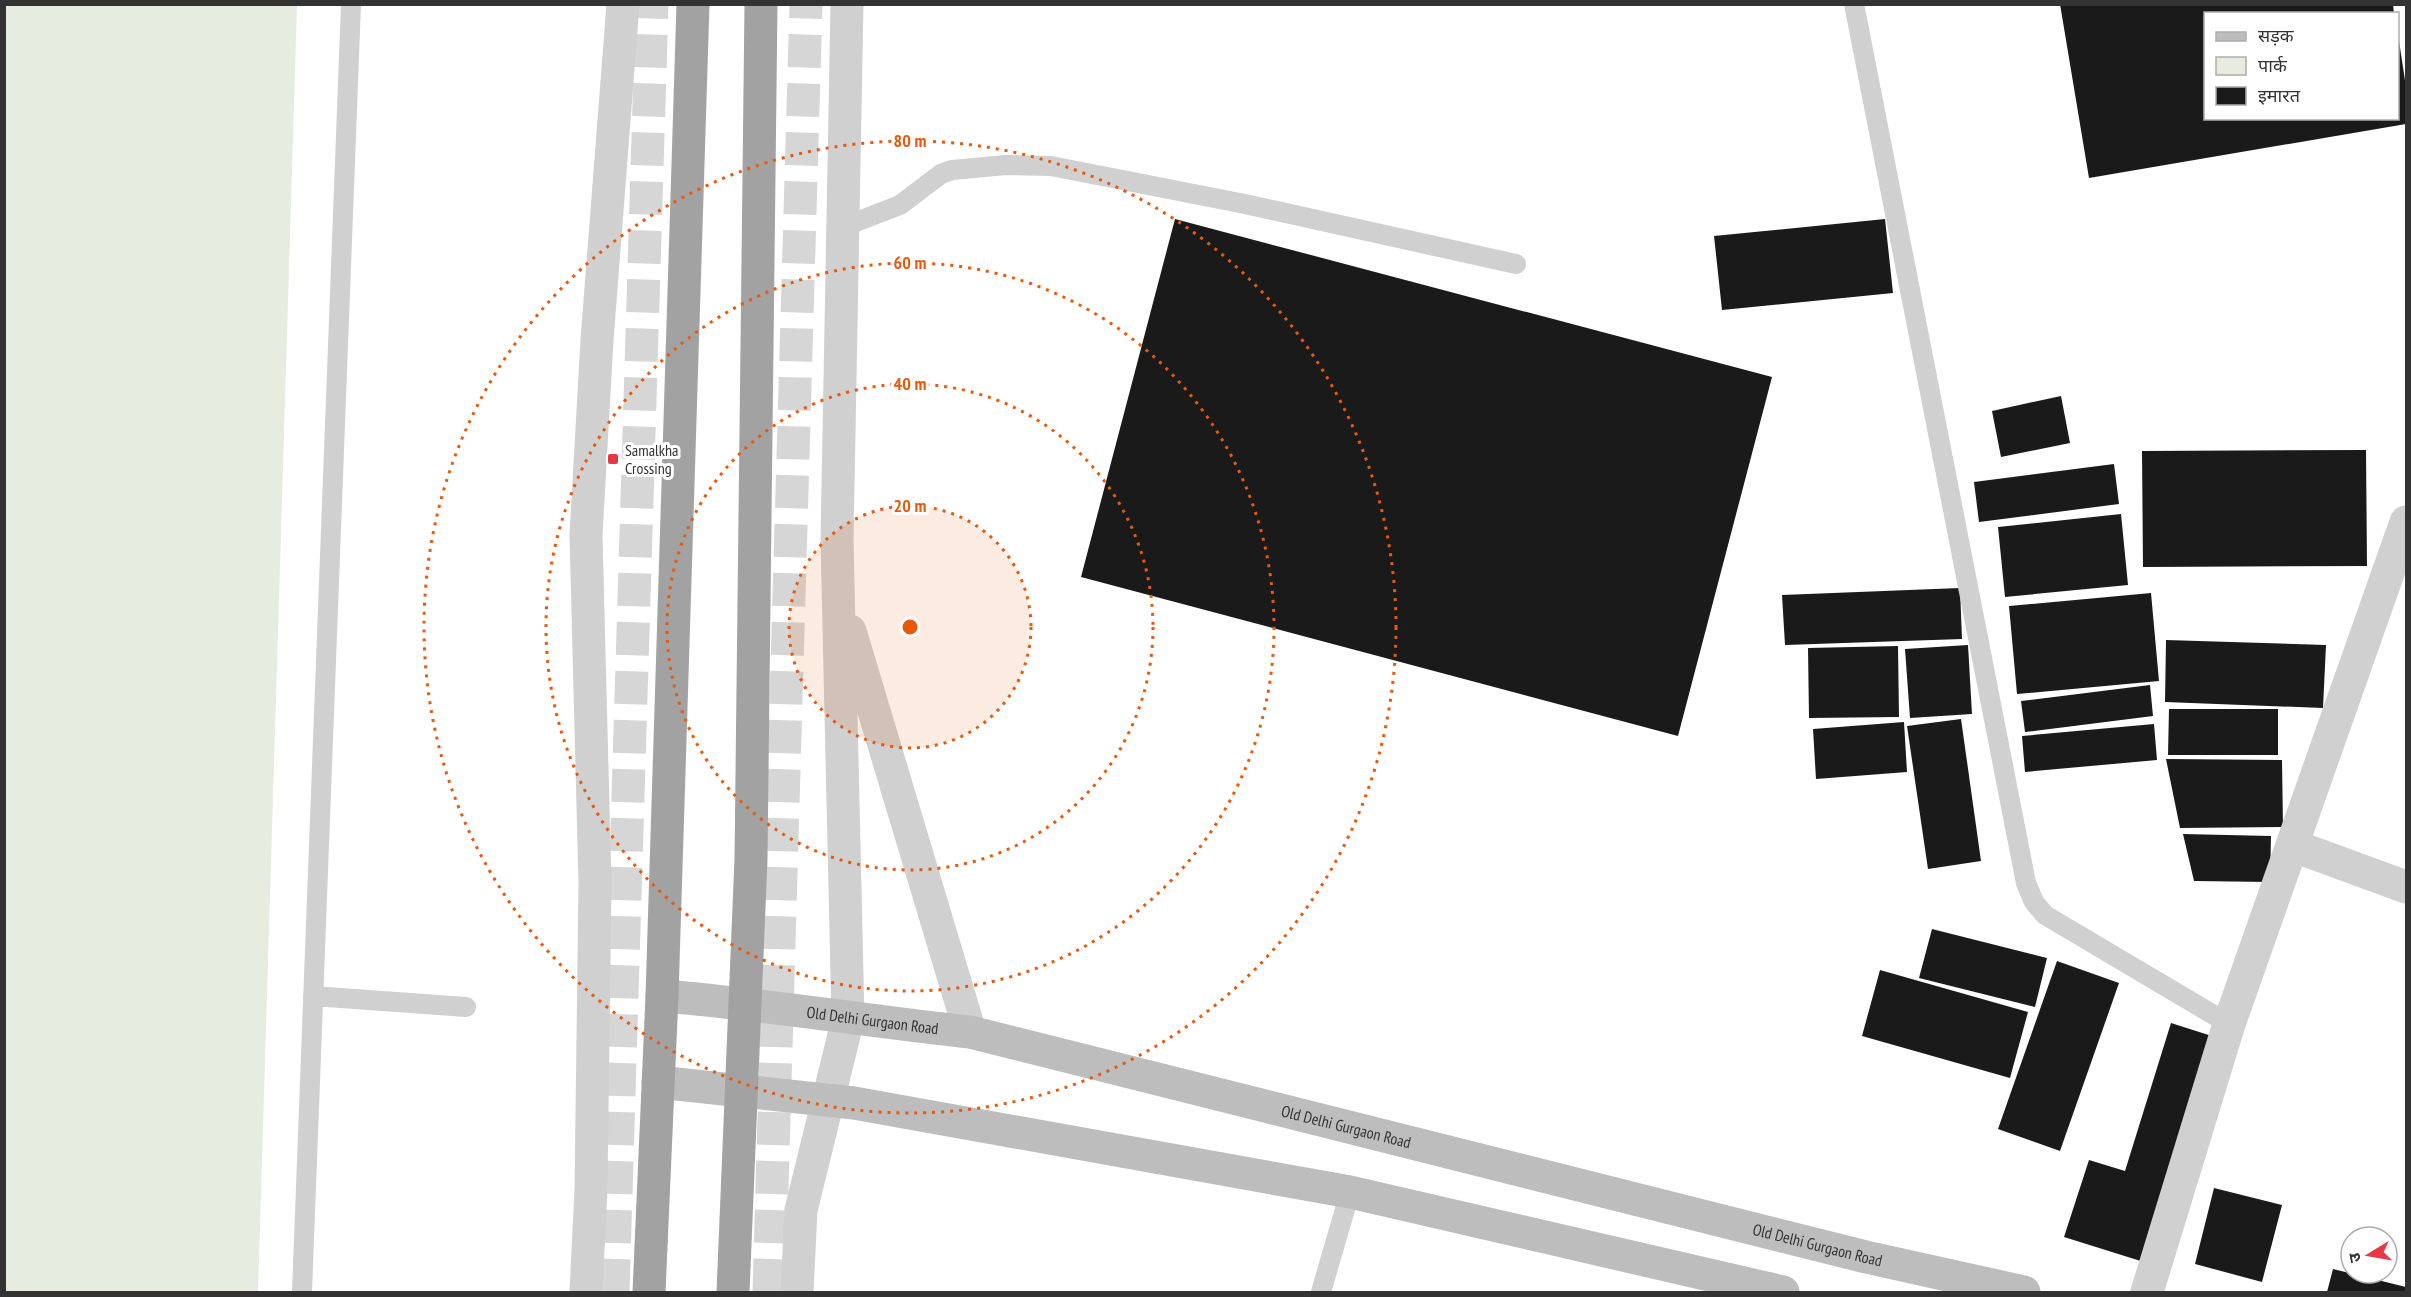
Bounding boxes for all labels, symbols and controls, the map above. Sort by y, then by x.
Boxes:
legend [2204,12,2399,120]
text: सड़क [2258,24,2295,47]
text: पार्क [2258,54,2288,77]
text: इमारत [2258,84,2301,107]
text: 80 m [894,129,926,152]
text: 60 m [894,251,926,274]
text: 40 m [894,372,926,395]
place label: Samalkha Crossing [625,440,678,478]
marker: Samalkha Crossing [606,452,620,466]
text: 20 m [894,494,926,517]
centre of rings [900,617,920,637]
street label: Old Delhi Gurgaon Road [805,1002,940,1038]
street label: Old Delhi Gurgaon Road [1279,1101,1413,1152]
street label: Old Delhi Gurgaon Road [1751,1219,1884,1270]
north arrow [2339,1225,2399,1285]
text: उ [2343,1251,2365,1264]

